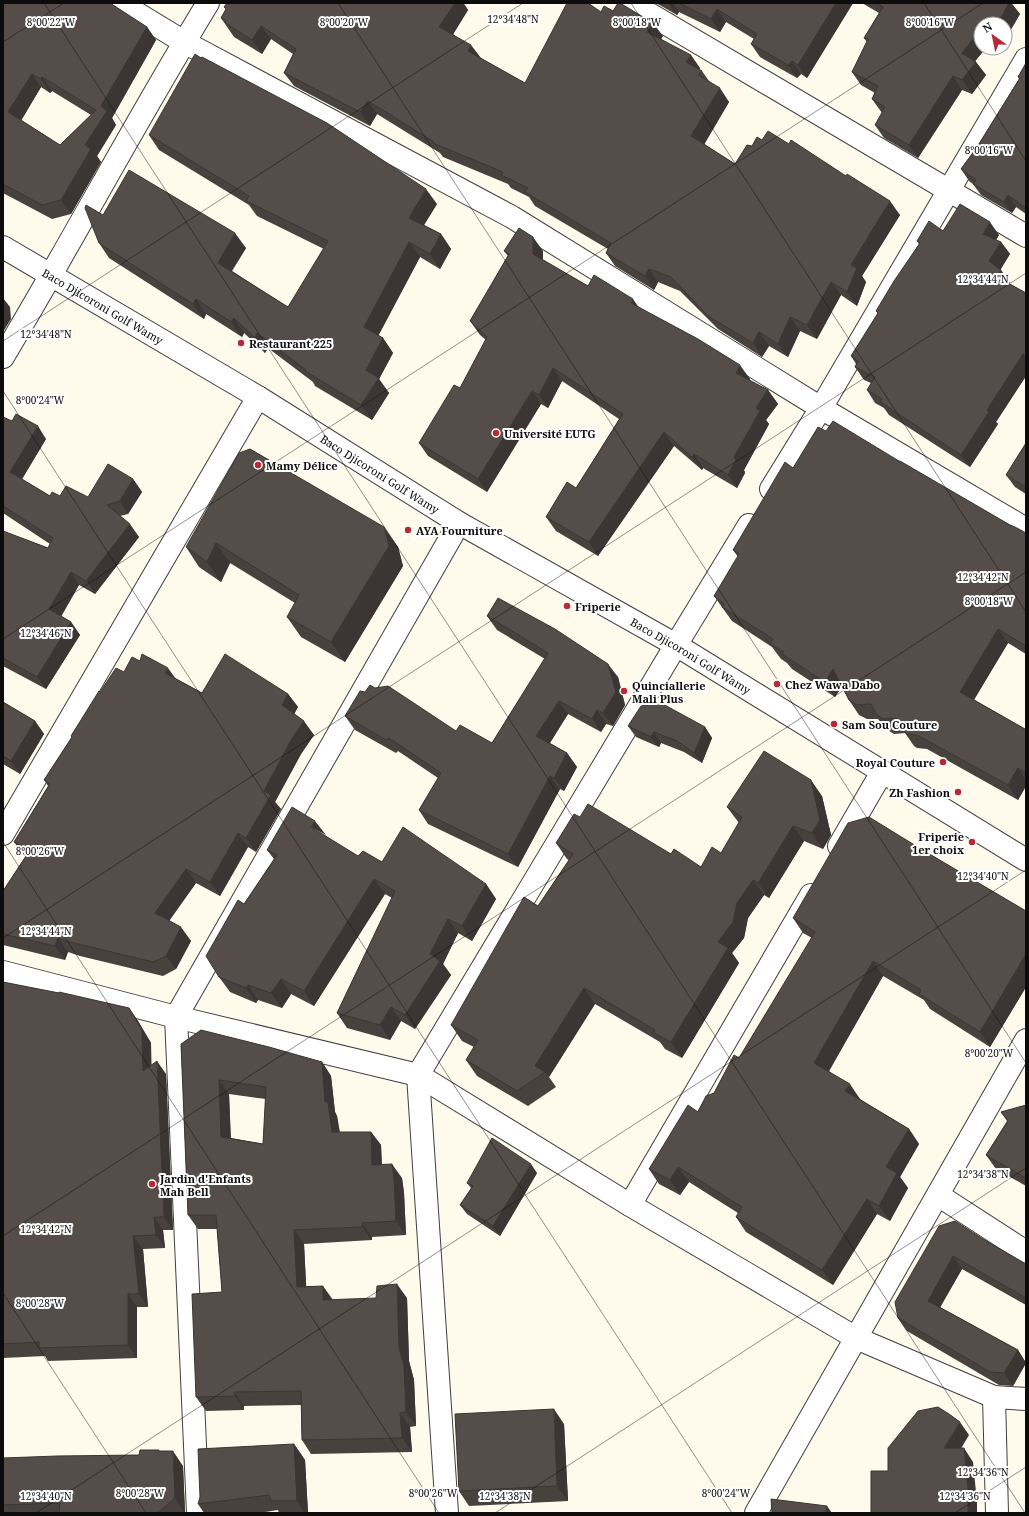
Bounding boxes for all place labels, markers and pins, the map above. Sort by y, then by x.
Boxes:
place label: Restaurant 225 [249,336,332,351]
marker: Restaurant 225 [236,338,246,348]
place label: Université EUTG [504,426,596,441]
marker: Université EUTG [491,428,501,438]
place label: Mamy Délice [266,458,338,473]
marker: Mamy Délice [253,460,263,470]
place label: AYA Fourniture [416,523,503,538]
marker: AYA Fourniture [403,525,413,535]
place label: Friperie [575,599,621,614]
marker: Friperie [562,601,572,611]
place label: Chez Wawa Dabo [785,677,880,692]
place label: Quinciallerie Mali Plus [632,678,705,706]
marker: Chez Wawa Dabo [772,679,782,689]
marker: Quinciallerie Mali Plus [619,686,629,696]
place label: Sam Sou Couture [842,717,937,732]
marker: Sam Sou Couture [829,719,839,729]
place label: Royal Couture [856,755,935,770]
marker: Royal Couture [938,757,948,767]
place label: Zh Fashion [889,785,951,800]
marker: Zh Fashion [953,787,963,797]
place label: Friperie 1er choix [912,829,965,857]
marker: Friperie 1er choix [967,837,977,847]
place label: Jardin d'Enfants Mah Bell [159,1171,251,1199]
marker: Jardin d'Enfants Mah Bell [147,1179,157,1189]

